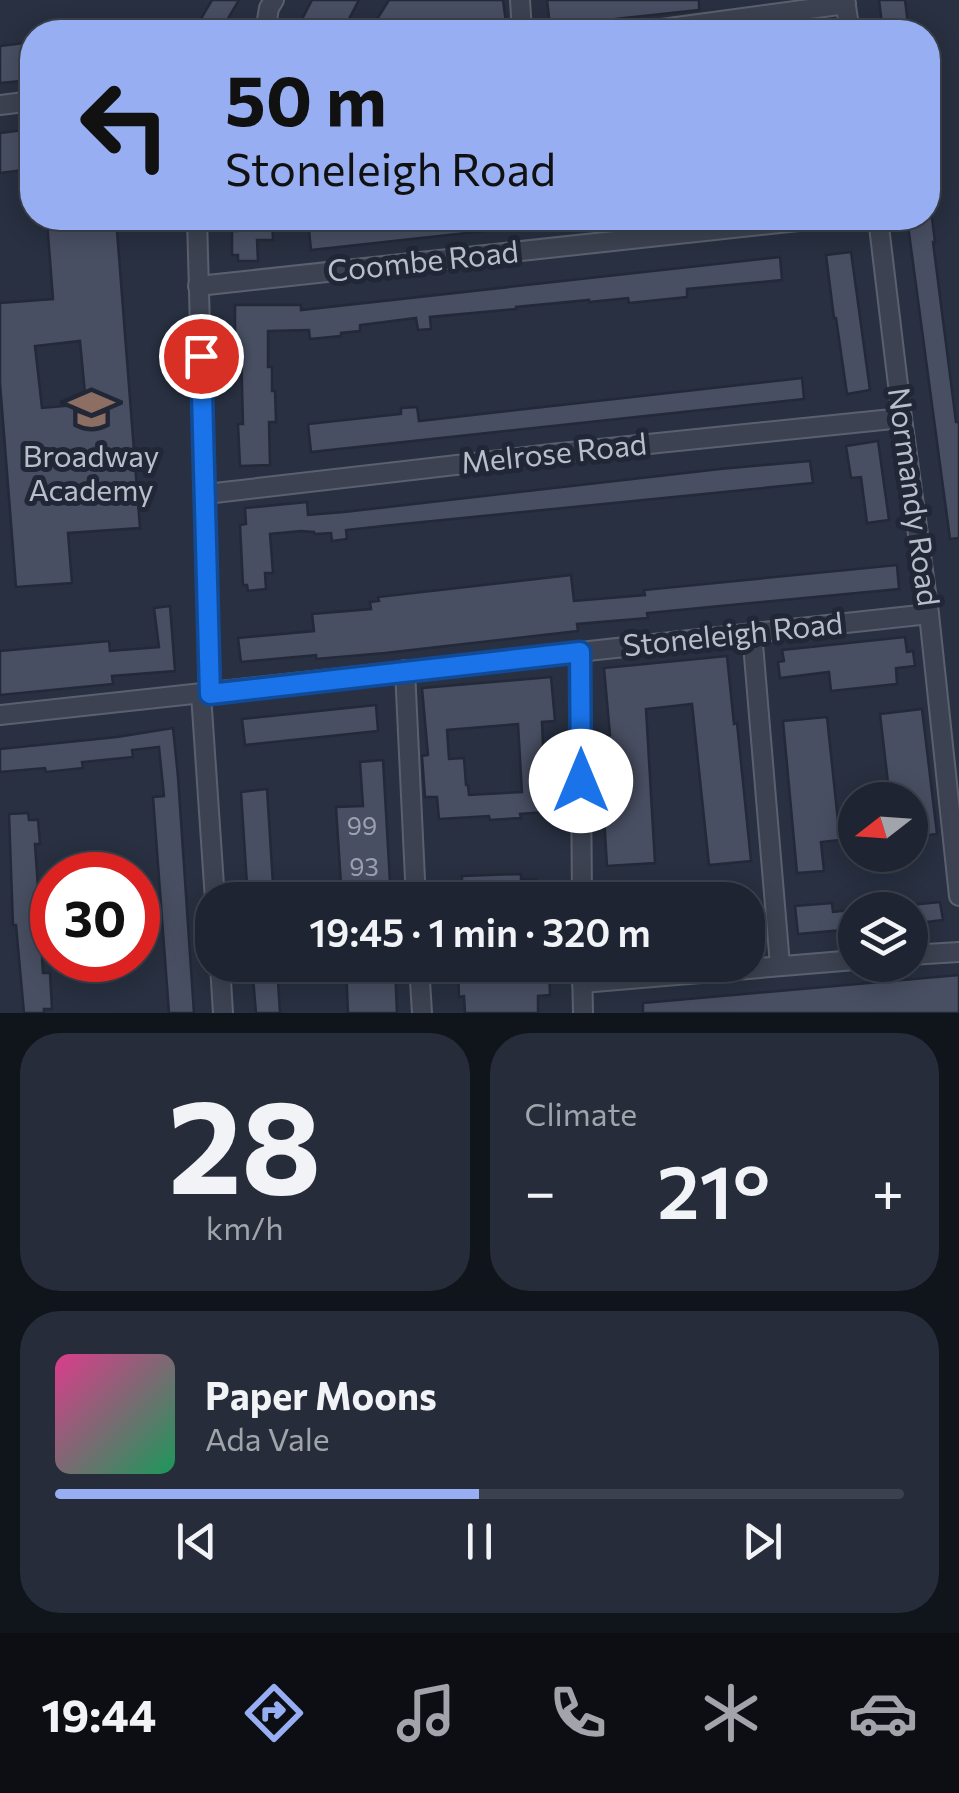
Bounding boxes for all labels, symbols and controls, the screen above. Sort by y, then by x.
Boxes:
text: 50 m [225,55,387,140]
icon: left [60,60,190,190]
text: Stoneleigh Road [225,140,556,195]
street label: Coombe Road [325,231,520,288]
pin [159,314,244,399]
icon: arrive [174,329,229,384]
street label: Normandy Road [882,385,949,608]
school or university icon: Broadway Academy [67,386,115,434]
street label: Melrose Road [459,423,648,480]
place label: Broadway Academy [23,436,159,507]
street label: Stoneleigh Road [621,603,844,662]
position arrow [529,729,633,833]
north arrow [838,782,928,872]
map controls [838,782,928,982]
house number: 99 [347,810,377,840]
house number: 93 [349,851,379,881]
speed limit sign: 30 [30,852,160,982]
button: layers [838,892,928,982]
text: 19:45 · 1 min · 320 m [309,908,651,955]
text: 28 [168,1062,322,1221]
text: Climate [525,1093,637,1133]
text: 21° [657,1143,770,1234]
text: − [525,1156,556,1223]
text: + [872,1156,904,1223]
text: km/h [206,1207,284,1247]
text: Paper Moons [205,1371,437,1418]
text: Ada Vale [205,1418,330,1458]
icon: previous [169,1514,224,1569]
icon: pause [452,1514,507,1569]
icon: next [735,1514,790,1569]
icon: directions [239,1678,309,1748]
icon: music [391,1678,461,1748]
icon: phone [543,1678,613,1748]
icon: climate [696,1678,766,1748]
icon: car [848,1678,918,1748]
text: 19:44 [41,1686,156,1741]

